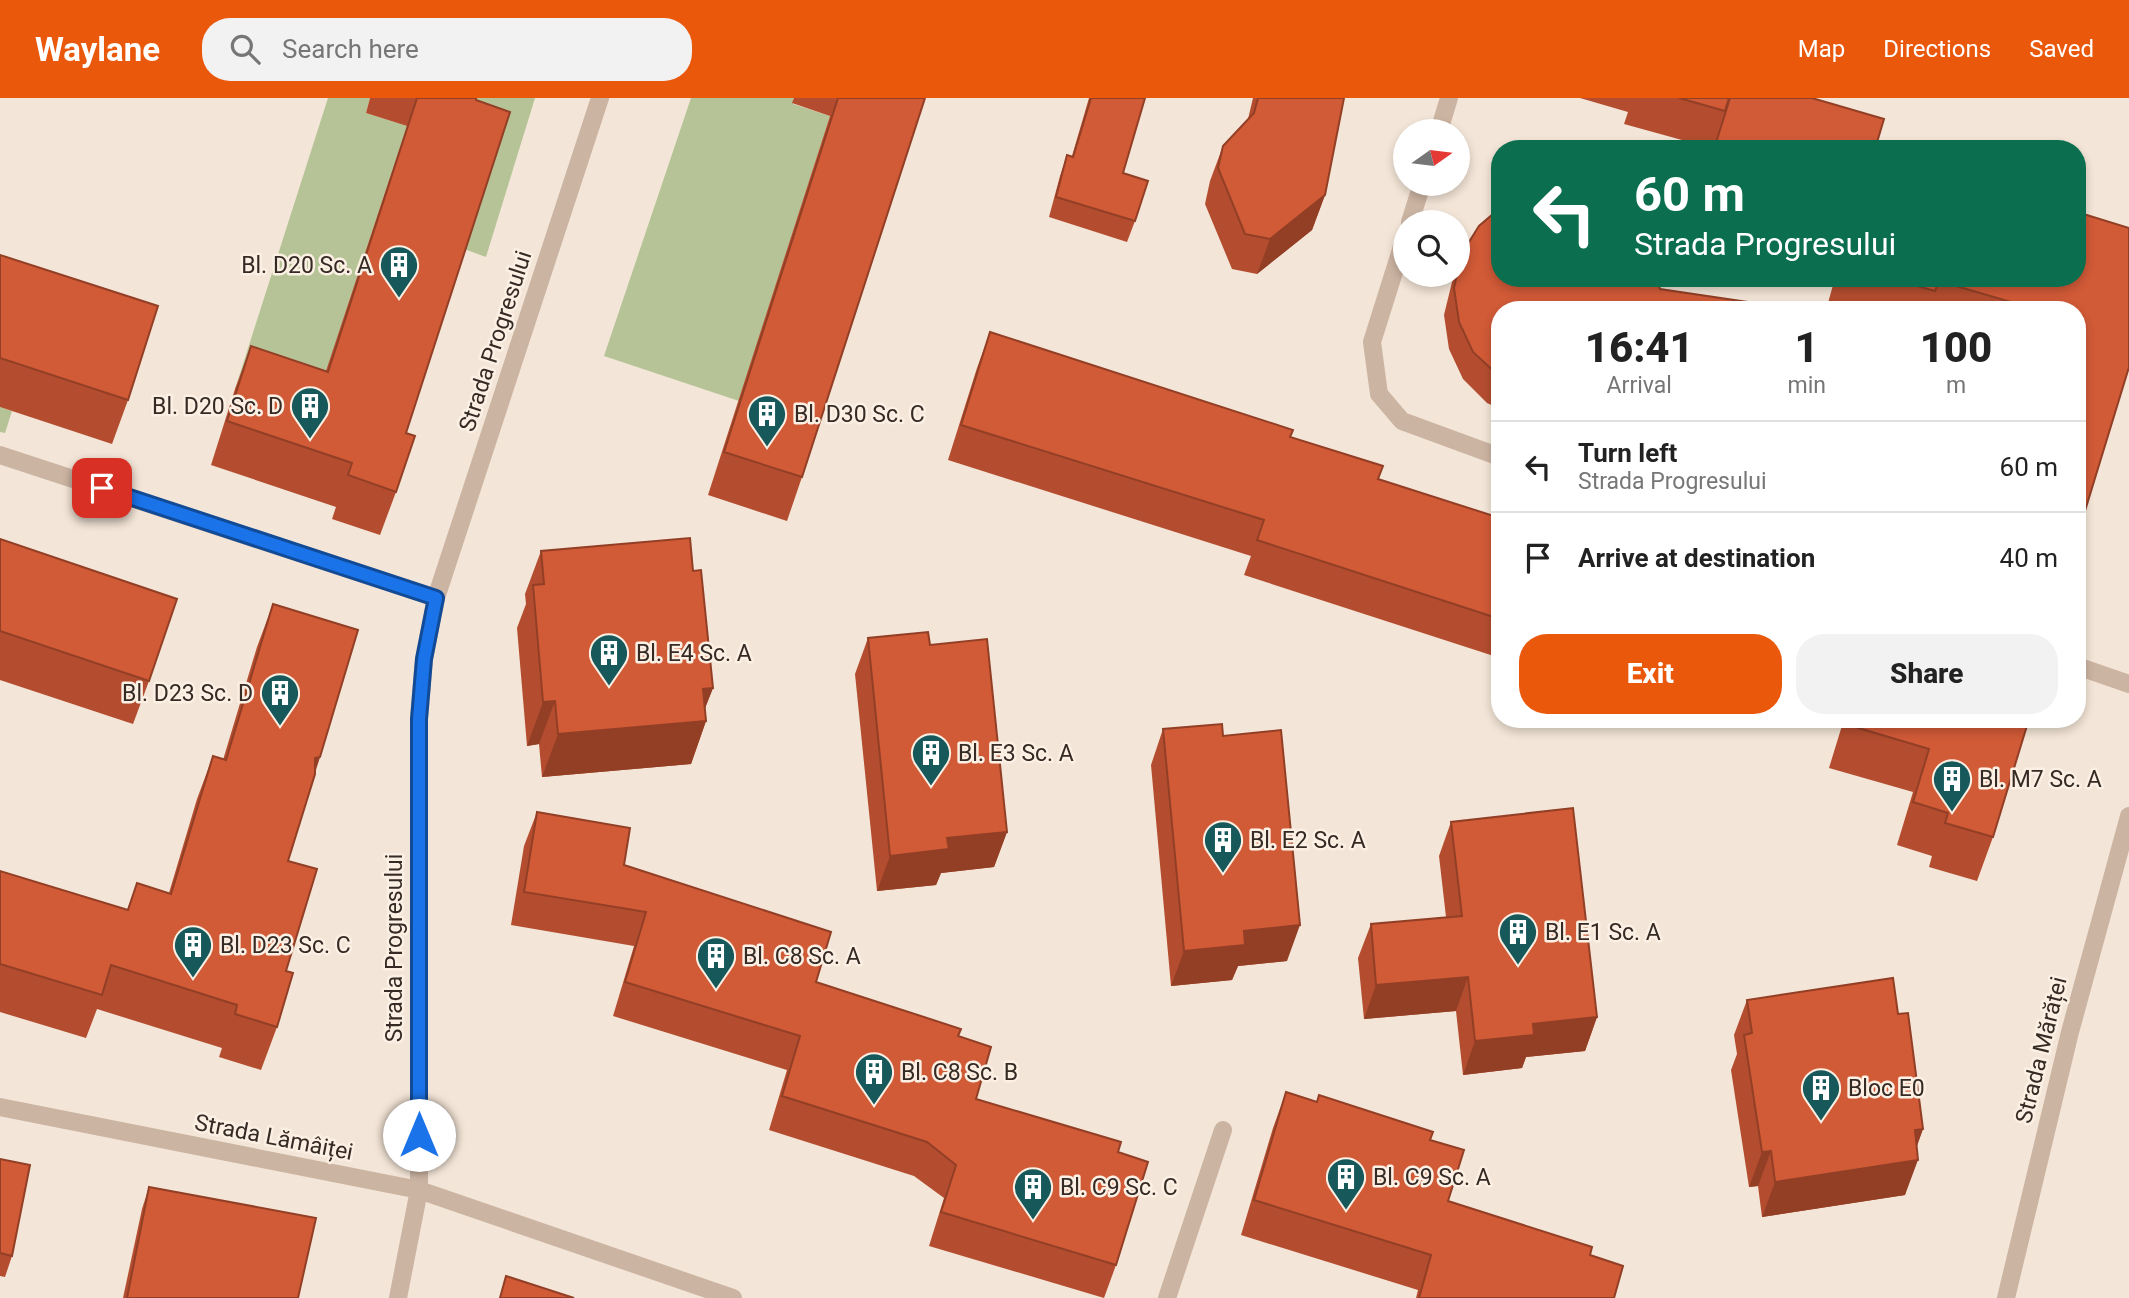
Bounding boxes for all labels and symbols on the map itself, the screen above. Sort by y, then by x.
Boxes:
north arrow [1393,119,1470,196]
building icon: Bl. D20 Sc. A [378,244,420,299]
street label: Strada Progresului [454,247,537,435]
place label: Bl. D20 Sc. A [241,252,372,279]
building icon: Bl. D20 Sc. D [289,385,331,440]
place label: Bl. D20 Sc. D [152,393,283,420]
building icon: Bl. D30 Sc. C [746,393,788,448]
place label: Bl. D30 Sc. C [794,401,925,428]
pin [72,458,132,518]
building icon: Bl. E4 Sc. A [588,632,630,687]
place label: Bl. E4 Sc. A [636,640,752,667]
building icon: Bl. D23 Sc. D [259,672,301,727]
place label: Bl. D23 Sc. D [122,680,253,707]
building icon: Bl. E3 Sc. A [910,732,952,787]
place label: Bl. E3 Sc. A [958,740,1074,767]
building icon: Bl. M7 Sc. A [1931,758,1973,813]
place label: Bl. M7 Sc. A [1979,766,2102,793]
building icon: Bl. E2 Sc. A [1202,819,1244,874]
place label: Bl. E2 Sc. A [1250,827,1366,854]
street label: Strada Progresului [381,854,408,1042]
building icon: Bl. E1 Sc. A [1497,911,1539,966]
place label: Bl. E1 Sc. A [1545,919,1661,946]
building icon: Bl. D23 Sc. C [172,924,214,979]
place label: Bl. D23 Sc. C [220,932,351,959]
building icon: Bl. C8 Sc. A [695,935,737,990]
place label: Bl. C8 Sc. A [743,943,861,970]
street label: Strada Mărăței [2010,974,2073,1126]
building icon: Bl. C8 Sc. B [853,1051,895,1106]
place label: Bl. C8 Sc. B [901,1059,1018,1086]
building icon: Bloc E0 [1800,1067,1842,1122]
place label: Bloc E0 [1848,1075,1925,1102]
position arrow [382,1098,456,1172]
street label: Strada Lămâiței [192,1109,355,1166]
building icon: Bl. C9 Sc. A [1325,1156,1367,1211]
place label: Bl. C9 Sc. A [1373,1164,1491,1191]
building icon: Bl. C9 Sc. C [1012,1166,1054,1221]
place label: Bl. C9 Sc. C [1060,1174,1178,1201]

